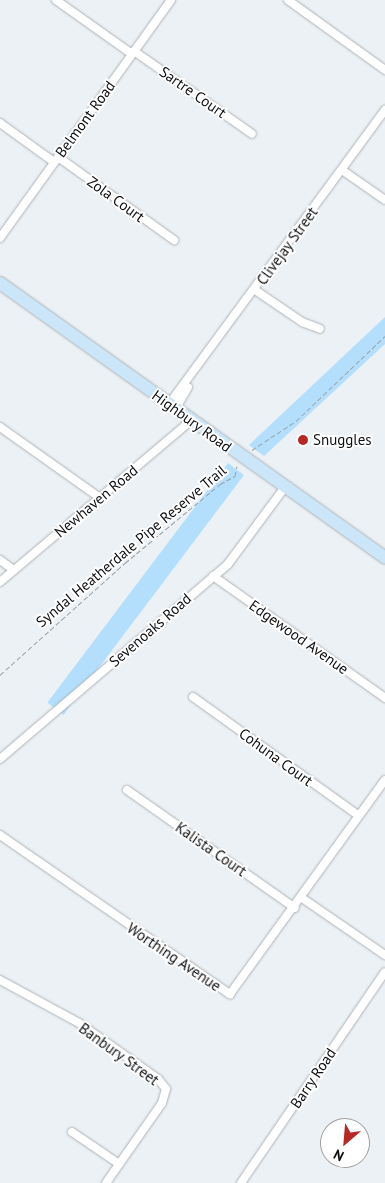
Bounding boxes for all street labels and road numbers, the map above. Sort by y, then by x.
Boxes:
street label: Sartre Court [156,62,230,122]
street label: Belmont Road [51,77,119,161]
street label: Zola Court [84,172,148,226]
street label: Clivejay Street [253,203,321,289]
street label: Highbury Road [149,386,235,456]
street label: Syndal Heatherdale Pipe Reserve Trail [32,461,230,631]
street label: Newhaven Road [51,461,141,541]
street label: Sevenoaks Road [105,589,195,671]
street label: Edgewood Avenue [246,596,352,678]
street label: Cohuna Court [236,724,316,790]
street label: Kalista Court [172,818,250,880]
street label: Worthing Avenue [123,919,225,995]
street label: Banbury Street [75,1019,163,1089]
street label: Barry Road [286,1044,340,1112]

